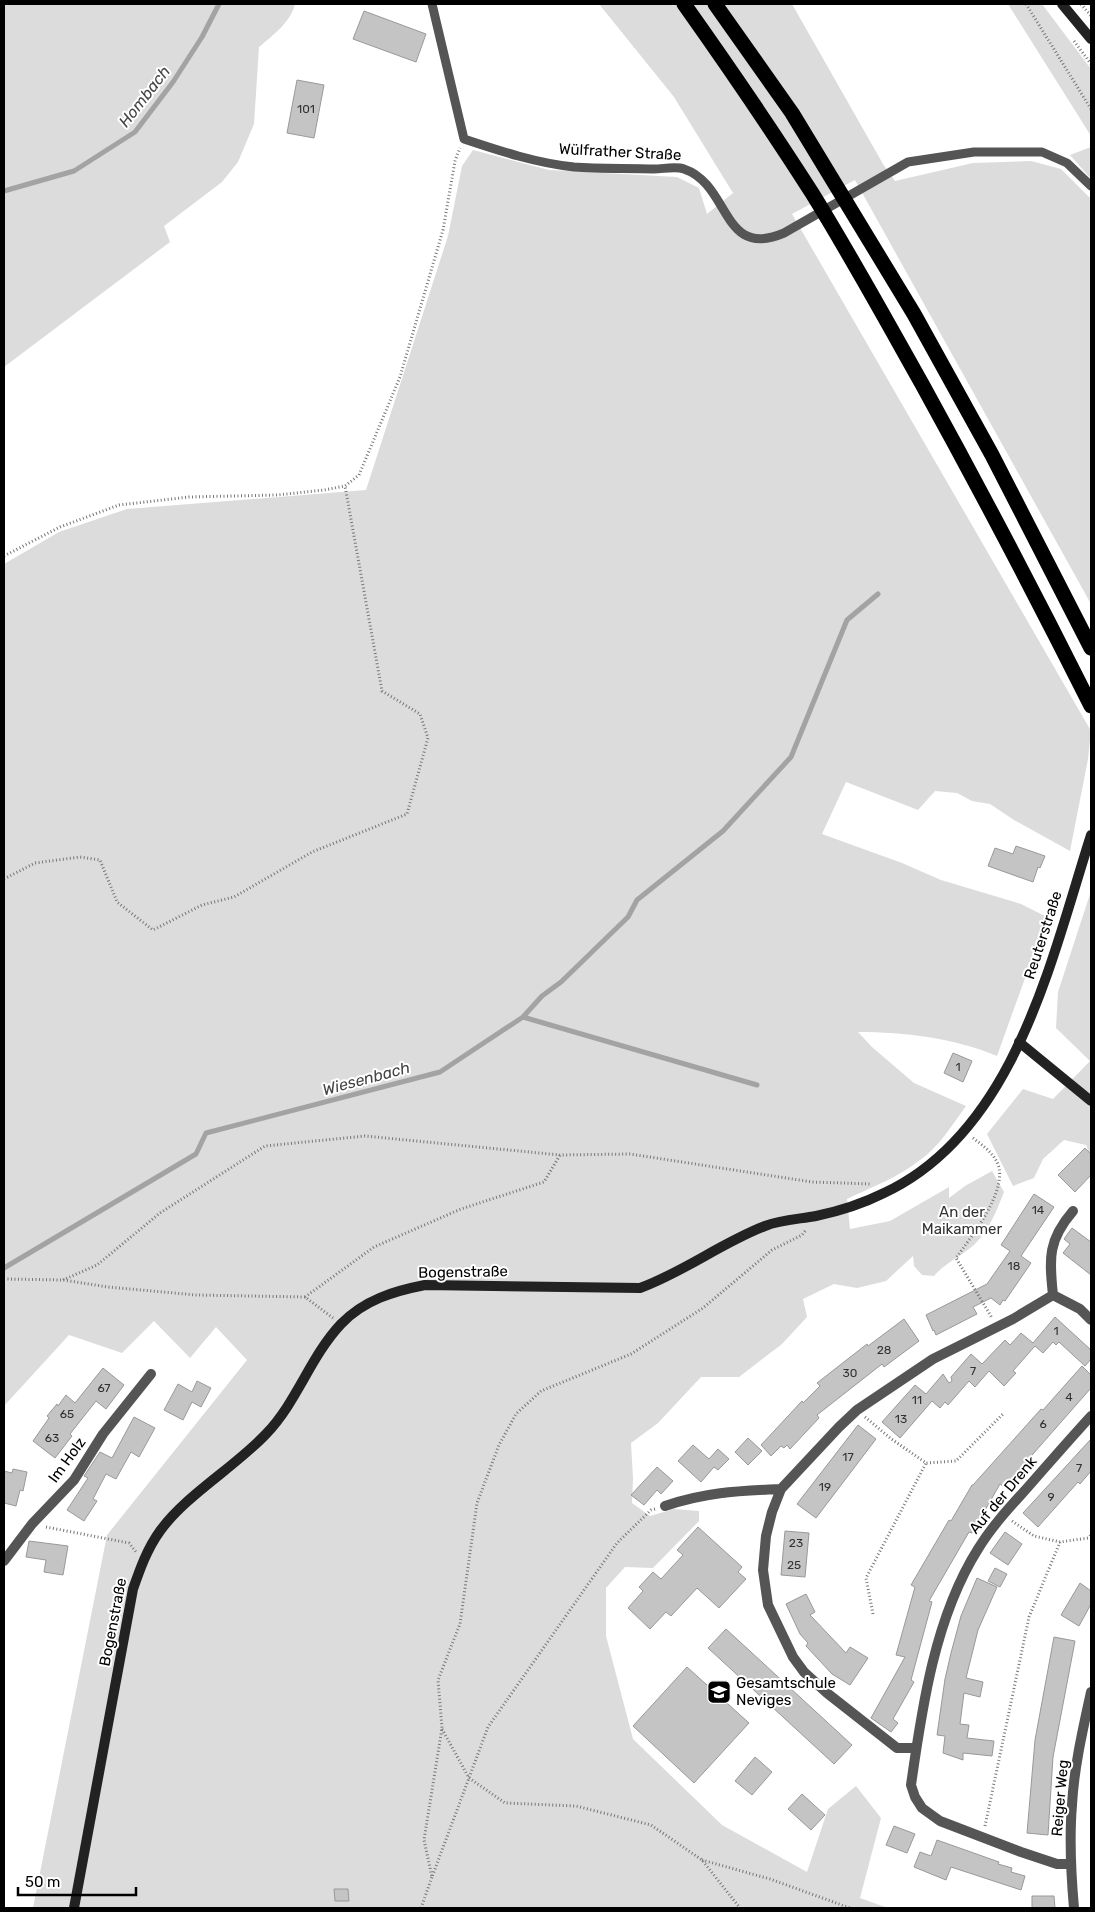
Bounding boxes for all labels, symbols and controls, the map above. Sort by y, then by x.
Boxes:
water label: Hombach [115,62,174,131]
house number: 101 [297,102,315,116]
street label: Wülfrather Straße [558,140,682,164]
street label: Reuterstraße [1020,889,1066,981]
water label: Wiesenbach [320,1058,412,1099]
house number: 1 [955,1060,961,1074]
park label: An der Maikammer [922,1203,1003,1238]
house number: 14 [1032,1203,1045,1217]
house number: 18 [1008,1259,1020,1273]
street label: Bogenstraße [418,1262,508,1282]
house number: 1 [1053,1324,1059,1338]
house number: 28 [877,1343,891,1357]
house number: 7 [970,1364,976,1378]
house number: 30 [843,1366,857,1380]
house number: 67 [97,1381,111,1395]
house number: 4 [1065,1390,1073,1404]
house number: 11 [912,1393,922,1407]
house number: 65 [60,1407,74,1421]
house number: 13 [895,1412,907,1426]
house number: 6 [1039,1417,1047,1431]
house number: 63 [45,1431,59,1445]
street label: Im Holz [45,1434,90,1486]
house number: 17 [842,1450,854,1464]
street label: Auf der Drenk [965,1452,1041,1537]
house number: 7 [1076,1461,1082,1475]
house number: 19 [819,1480,831,1494]
house number: 9 [1047,1490,1055,1504]
house number: 23 [789,1536,803,1550]
house number: 25 [787,1558,801,1572]
street label: Bogenstraße [96,1576,130,1668]
place label: Gesamtschule Neviges [736,1674,836,1709]
school or university icon: Gesamtschule Neviges [706,1679,732,1705]
street label: Reiger Weg [1048,1759,1072,1837]
scale bar [18,1864,135,1896]
text: 50 m [25,1873,60,1891]

